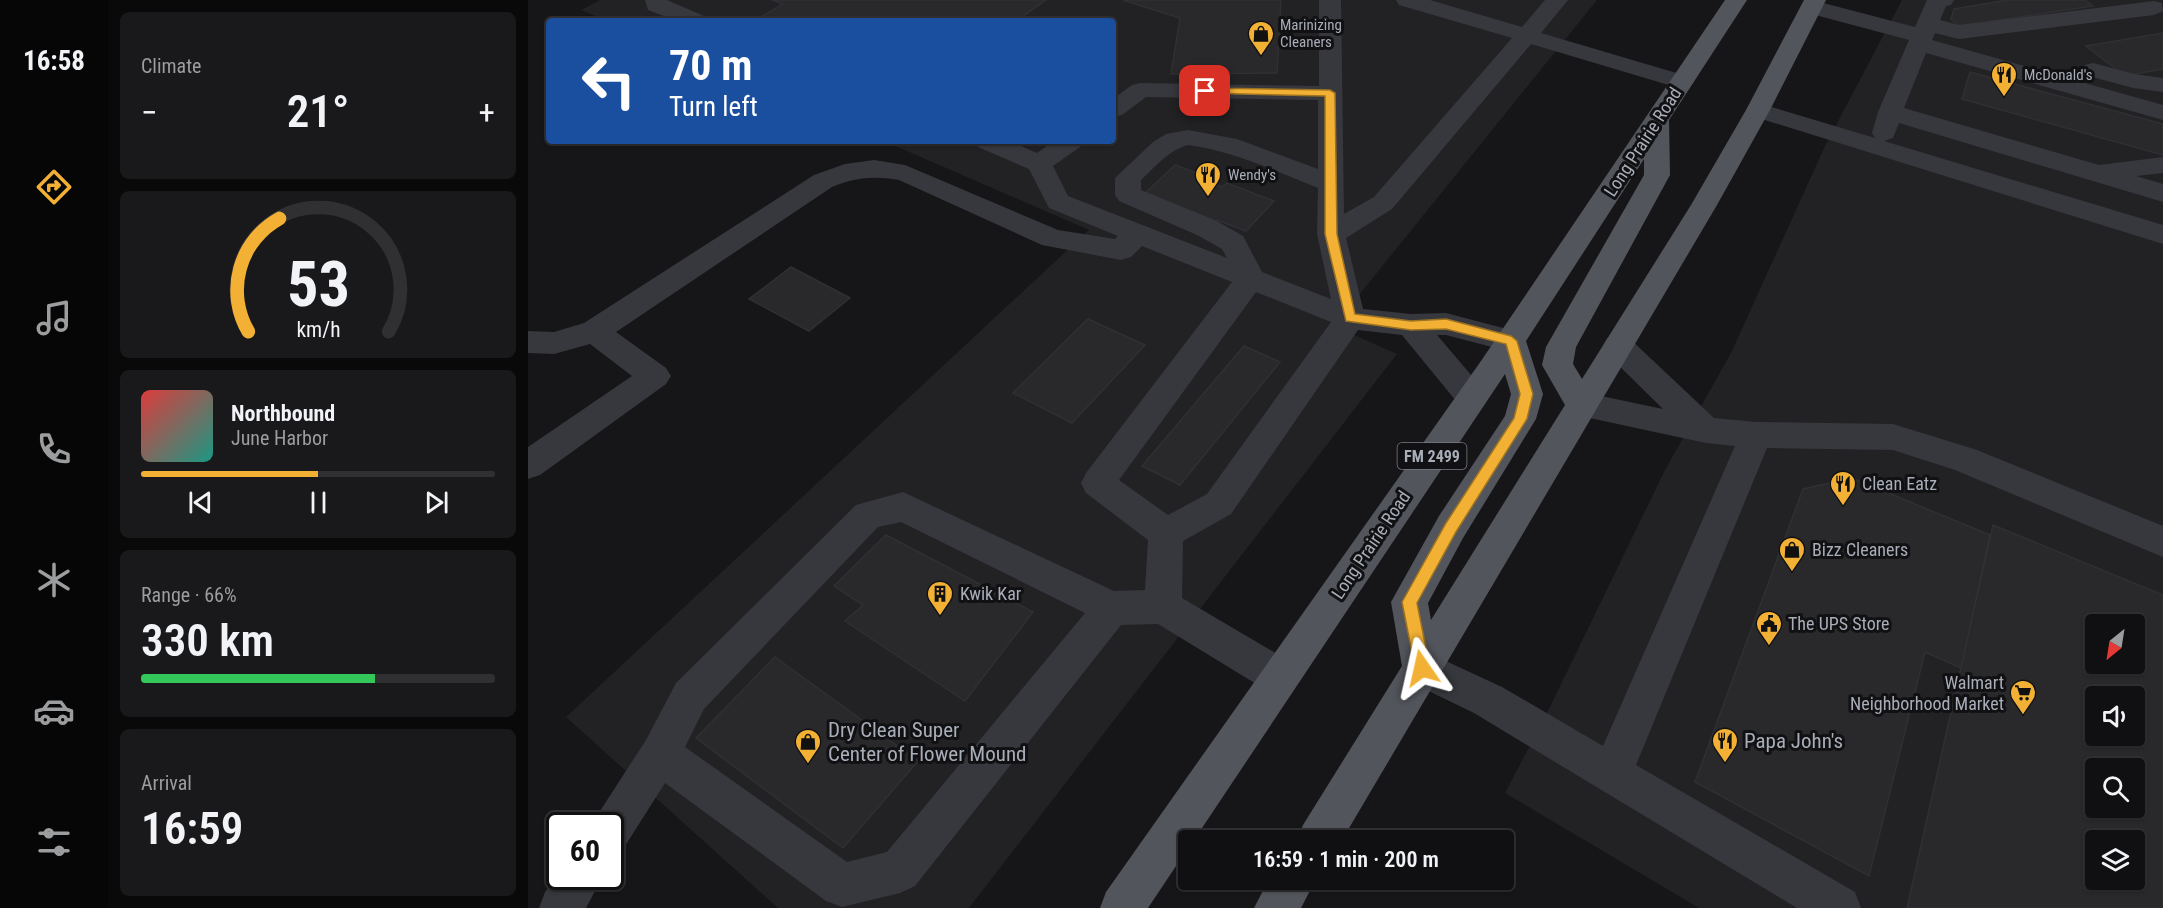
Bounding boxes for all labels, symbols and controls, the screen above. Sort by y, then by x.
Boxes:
place label: Marinizing Cleaners [1280,16,1342,51]
shop icon: Marinizing Cleaners [1246,19,1276,57]
text: 70 m [669,41,752,90]
icon: left [570,42,648,120]
text: 16:58 [23,45,85,77]
text: Climate [141,54,201,78]
restaurant icon: McDonald's [1989,60,2019,98]
pin [1179,65,1230,116]
place label: McDonald's [2024,66,2093,84]
icon: arrive [1188,74,1221,107]
street label: Long Prairie Road [1600,83,1686,200]
text: 21° [287,85,349,138]
text: Turn left [669,91,758,123]
text: − [141,93,158,132]
text: + [479,93,495,132]
restaurant icon: Wendy's [1193,160,1223,198]
icon: directions [33,166,75,208]
place label: Wendy's [1228,166,1276,184]
text: 53 [286,248,350,321]
icon: music [33,297,75,339]
text: km/h [296,317,340,342]
text: Northbound [231,401,335,426]
text: June Harbor [231,426,328,450]
icon: phone [33,428,75,470]
road number: FM 2499 [1398,443,1466,469]
restaurant icon: Clean Eatz [1828,469,1858,507]
place label: Clean Eatz [1862,473,1937,494]
icon: previous [184,486,217,519]
icon: pause [302,486,335,519]
icon: next [420,486,453,519]
street label: Long Prairie Road [1327,487,1414,603]
shop icon: Bizz Cleaners [1777,535,1807,573]
place label: Bizz Cleaners [1812,539,1908,560]
icon: climate [33,559,75,601]
building icon: Kwik Kar [925,579,955,617]
text: Range · 66% [141,583,237,607]
place label: Kwik Kar [960,583,1022,604]
public building icon: The UPS Store [1754,609,1784,647]
place label: The UPS Store [1788,613,1889,634]
text: 330 km [141,614,274,667]
north arrow [2085,614,2145,674]
map controls [2085,614,2145,890]
position arrow [1390,636,1454,700]
place label: Walmart Neighborhood Market [1850,672,2004,714]
supermarket icon: Walmart Neighborhood Market [2008,678,2038,716]
button: sound [2085,686,2145,746]
icon: car [33,690,75,732]
place label: Dry Clean Super Center of Flower Mound [828,718,1027,766]
restaurant icon: Papa John's [1710,726,1740,764]
shop icon: Dry Clean Super Center of Flower Mound [793,727,823,765]
place label: Papa John's [1744,729,1843,753]
button: search [2085,758,2145,818]
text: Arrival [141,771,192,795]
text: 16:59 [141,802,243,855]
speed limit sign: 60 [546,812,624,890]
icon: filters [33,821,75,863]
button: layers [2085,830,2145,890]
text: 16:59 · 1 min · 200 m [1253,847,1439,872]

